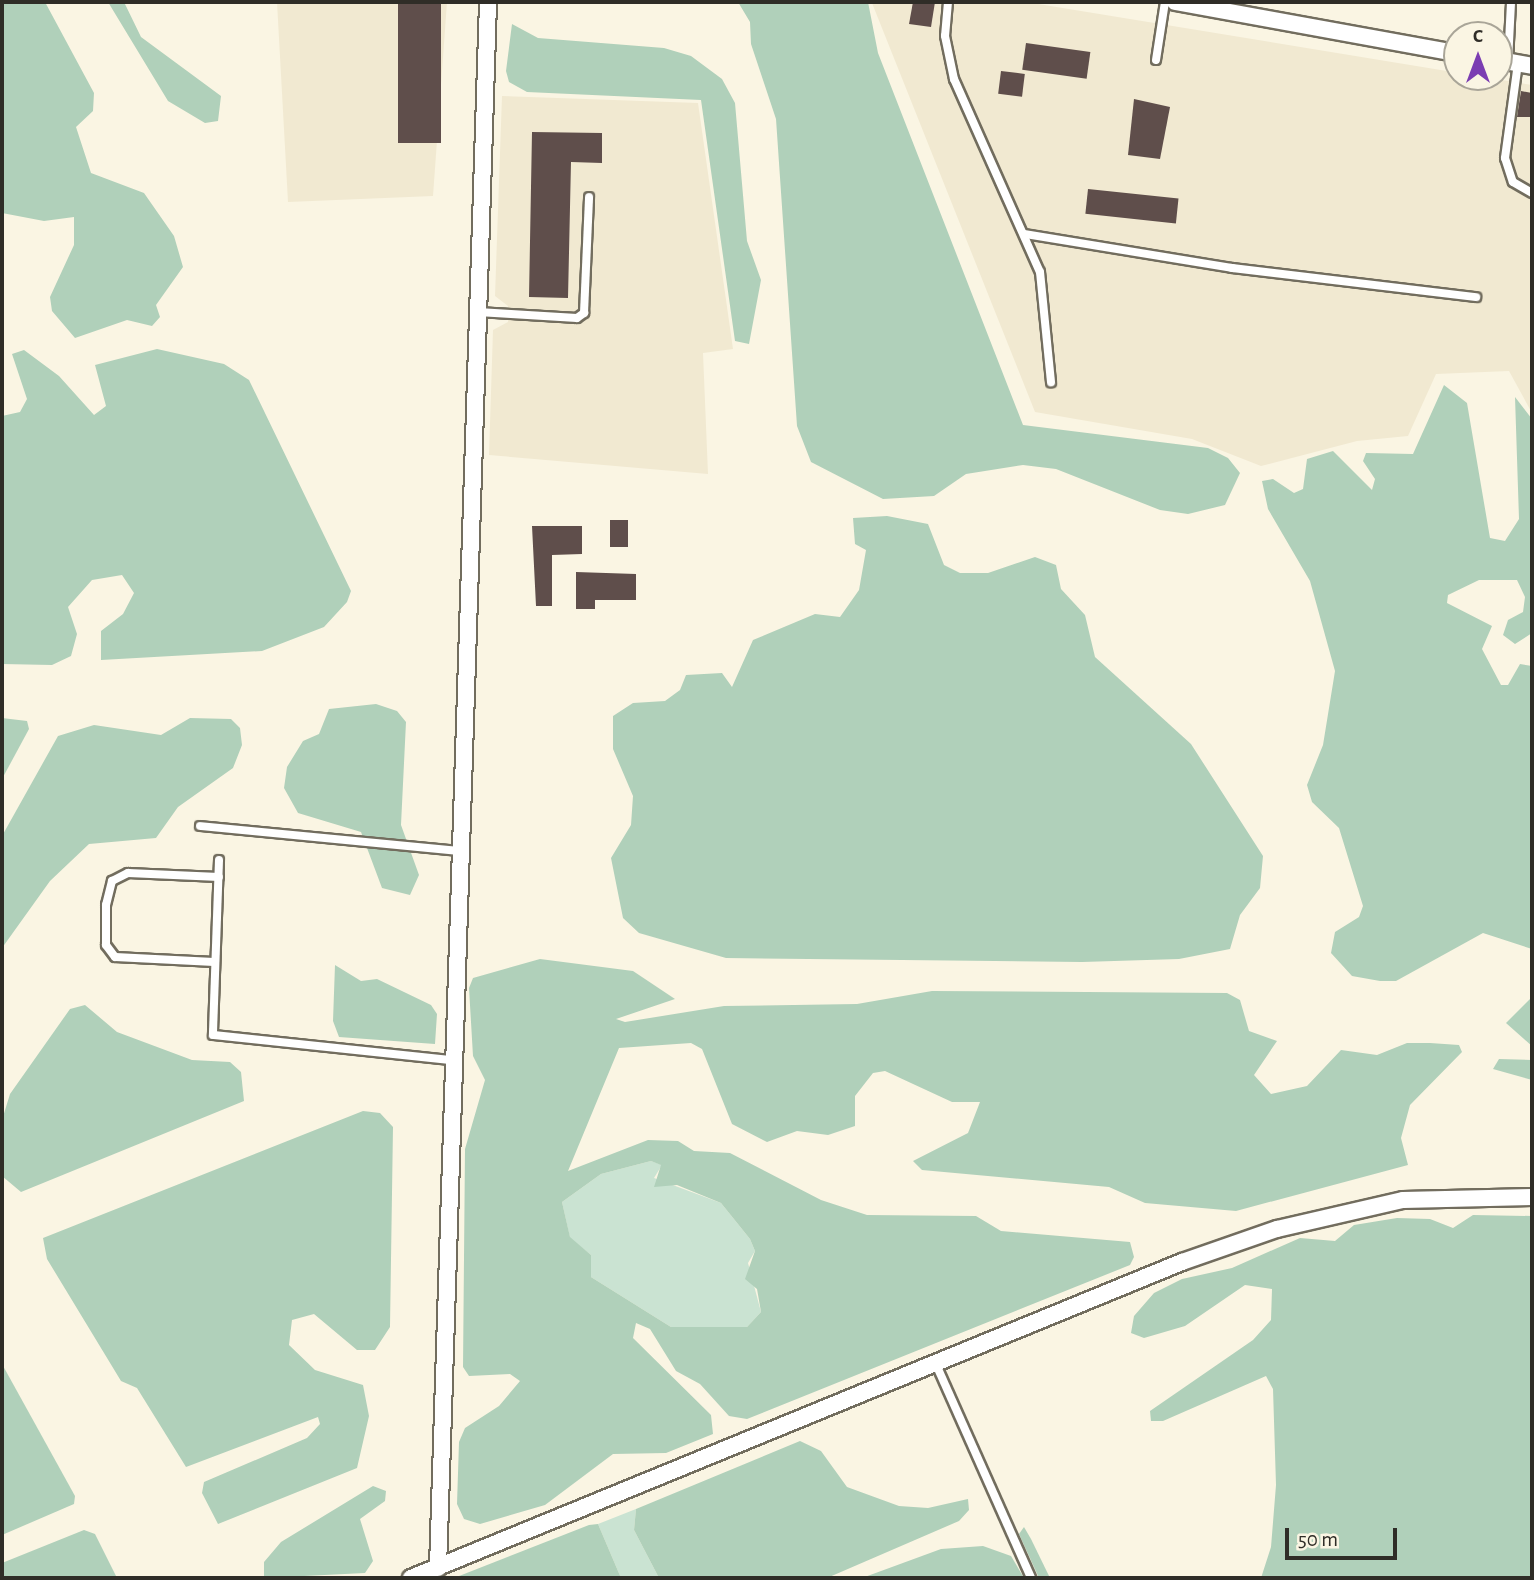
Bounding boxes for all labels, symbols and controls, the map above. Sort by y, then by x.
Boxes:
north arrow [1443,21,1513,91]
text: С [1473,27,1483,46]
scale bar [1289,1514,1401,1558]
text: 50 m [1298,1529,1338,1550]

